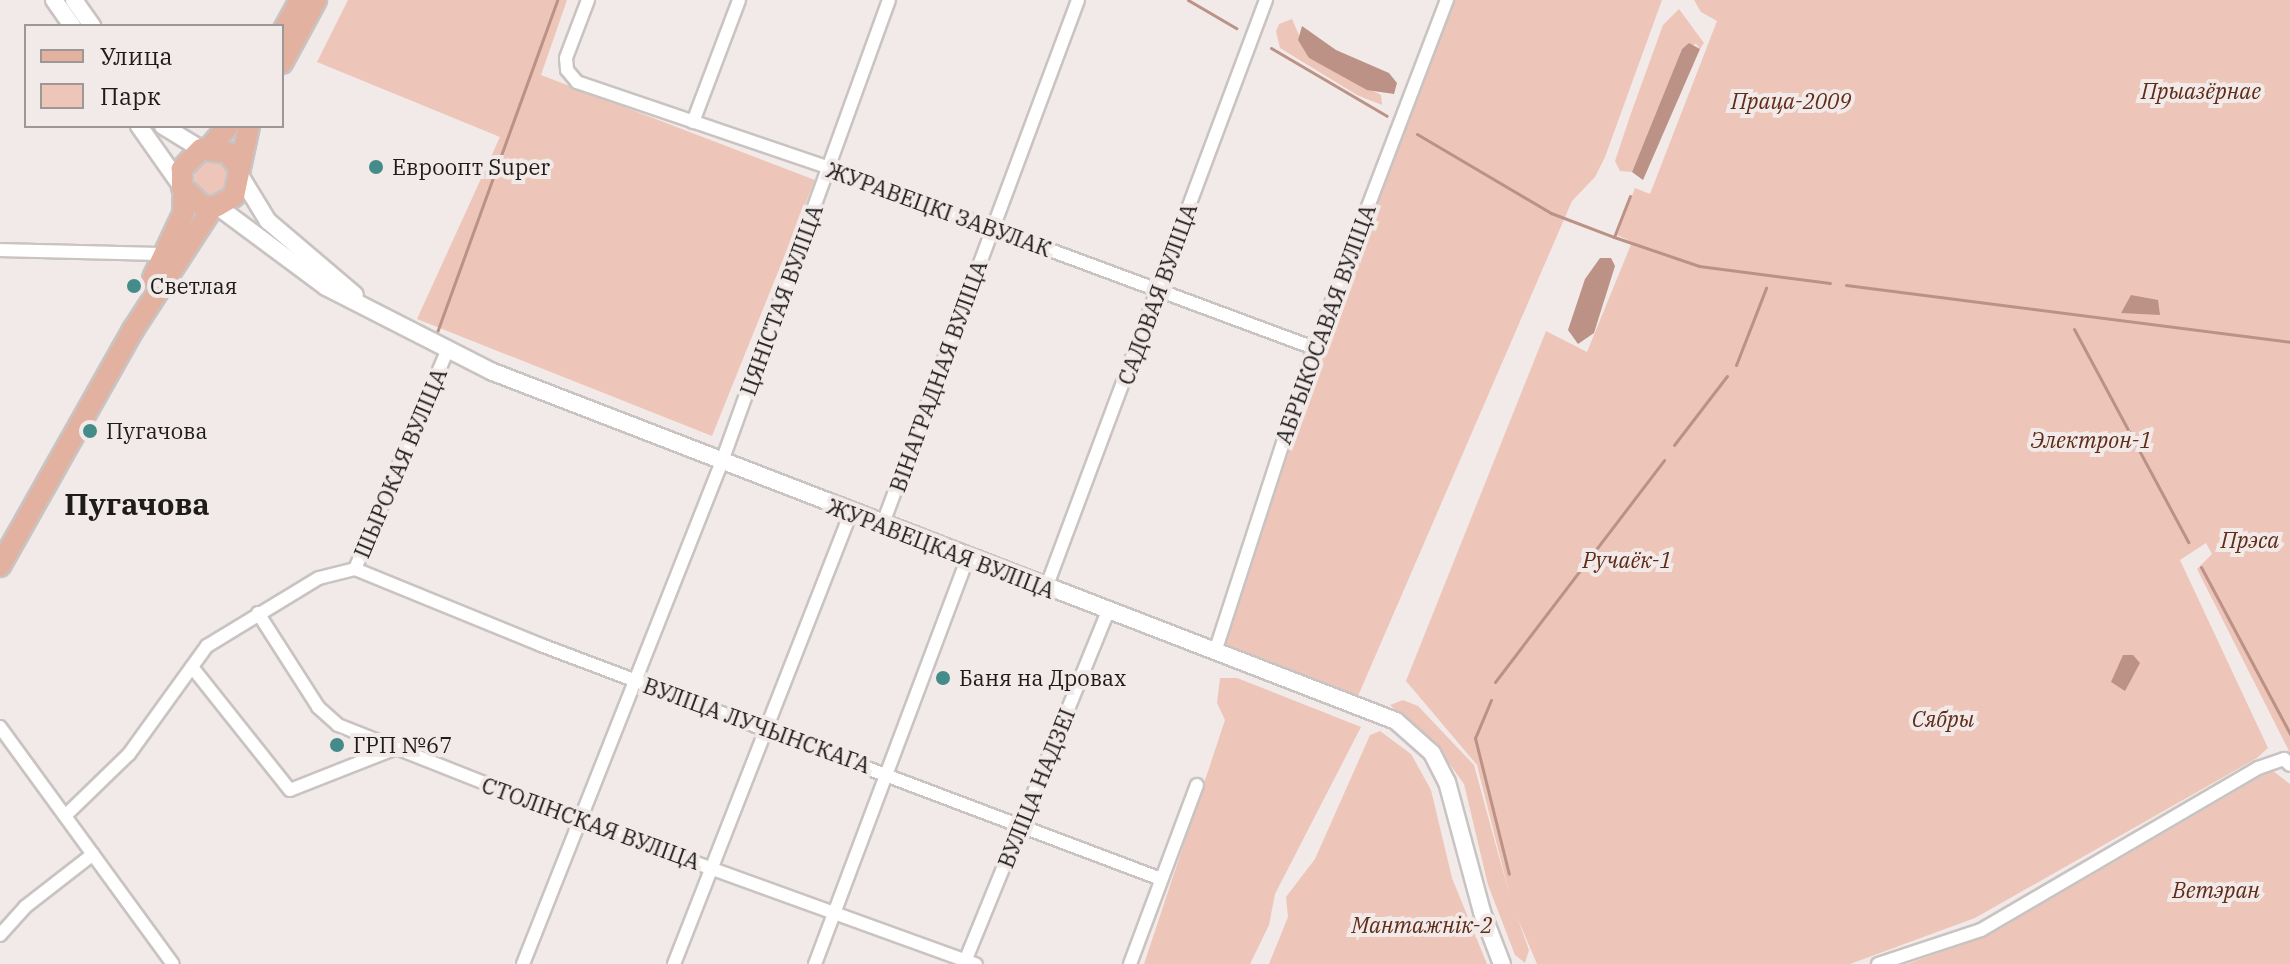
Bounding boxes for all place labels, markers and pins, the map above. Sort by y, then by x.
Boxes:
place label: Евроопт Super [392,154,550,180]
marker: Евроопт Super [367,158,385,176]
place label: Светлая [150,273,237,299]
marker: Светлая [125,277,143,295]
place label: Пугачова [106,418,207,444]
marker: Пугачова [81,422,99,440]
place label: Баня на Дровах [959,665,1126,691]
marker: Баня на Дровах [934,669,952,687]
place label: ГРП №67 [353,732,452,758]
marker: ГРП №67 [328,736,346,754]

